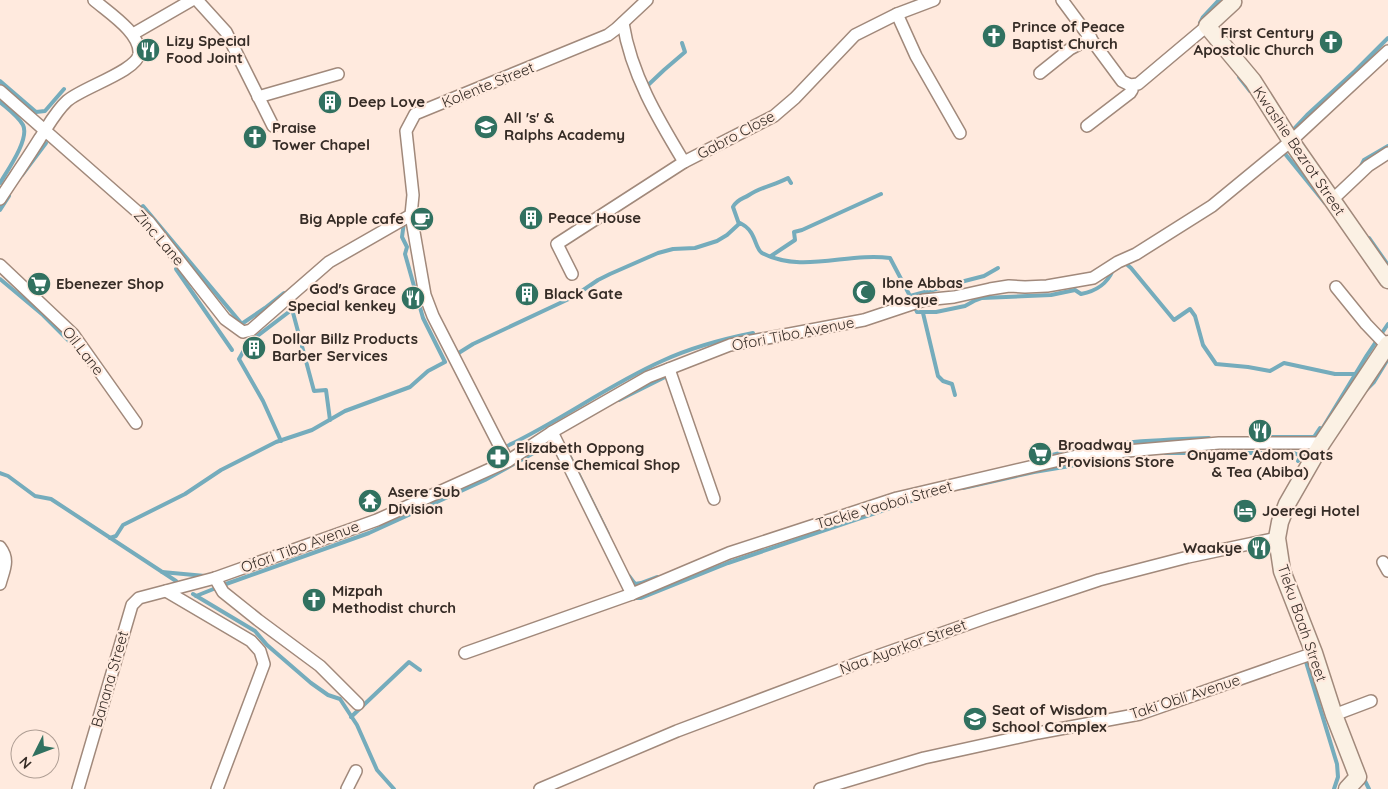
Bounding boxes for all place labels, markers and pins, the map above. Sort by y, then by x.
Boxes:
place label: Prince of Peace Baptist Church [1012,17,1125,53]
church icon: Prince of Peace Baptist Church [981,23,1007,49]
place label: First Century Apostolic Church [1194,23,1314,59]
church icon: First Century Apostolic Church [1318,29,1344,55]
place label: Lizy Special Food Joint [166,31,250,67]
restaurant icon: Lizy Special Food Joint [135,37,161,63]
building icon: Deep Love [317,89,343,115]
place label: Deep Love [348,92,425,111]
place label: All 's' & Ralphs Academy [504,108,625,144]
school or university icon: All 's' & Ralphs Academy [473,114,499,140]
place label: Praise Tower Chapel [272,118,370,154]
church icon: Praise Tower Chapel [242,124,268,150]
building icon: Peace House [518,205,544,231]
cafe icon: Big Apple cafe [409,206,435,232]
place label: Peace House [548,208,641,227]
place label: Big Apple cafe [299,209,404,228]
supermarket icon: Ebenezer Shop [26,271,52,297]
place label: Ibne Abbas Mosque [882,273,963,309]
place label: Ebenezer Shop [56,274,164,293]
place label: God's Grace Special kenkey [288,279,396,315]
mosque icon: Ibne Abbas Mosque [851,279,877,305]
building icon: Black Gate [514,281,540,307]
place label: Black Gate [544,284,623,303]
restaurant icon: God's Grace Special kenkey [400,285,426,311]
place label: Dollar Billz Products Barber Services [272,329,418,365]
building icon: Dollar Billz Products Barber Services [241,335,267,361]
restaurant icon: Onyame Adom Oats & Tea (Abiba) [1247,418,1273,444]
place label: Broadway Provisions Store [1058,435,1175,471]
place label: Elizabeth Oppong License Chemical Shop [516,438,680,474]
supermarket icon: Broadway Provisions Store [1027,441,1053,467]
pharmacy icon: Elizabeth Oppong License Chemical Shop [485,444,511,470]
place label: Onyame Adom Oats & Tea (Abiba) [1187,445,1333,481]
place label: Asere Sub Division [388,482,460,518]
temple icon: Asere Sub Division [357,488,383,514]
hotel icon: Joeregi Hotel [1232,498,1258,524]
place label: Joeregi Hotel [1262,501,1360,520]
restaurant icon: Waakye [1246,535,1272,561]
place label: Waakye [1183,538,1242,557]
place label: Mizpah Methodist church [332,581,456,617]
church icon: Mizpah Methodist church [301,587,327,613]
place label: Seat of Wisdom School Complex [992,700,1107,736]
school or university icon: Seat of Wisdom School Complex [962,706,988,732]

